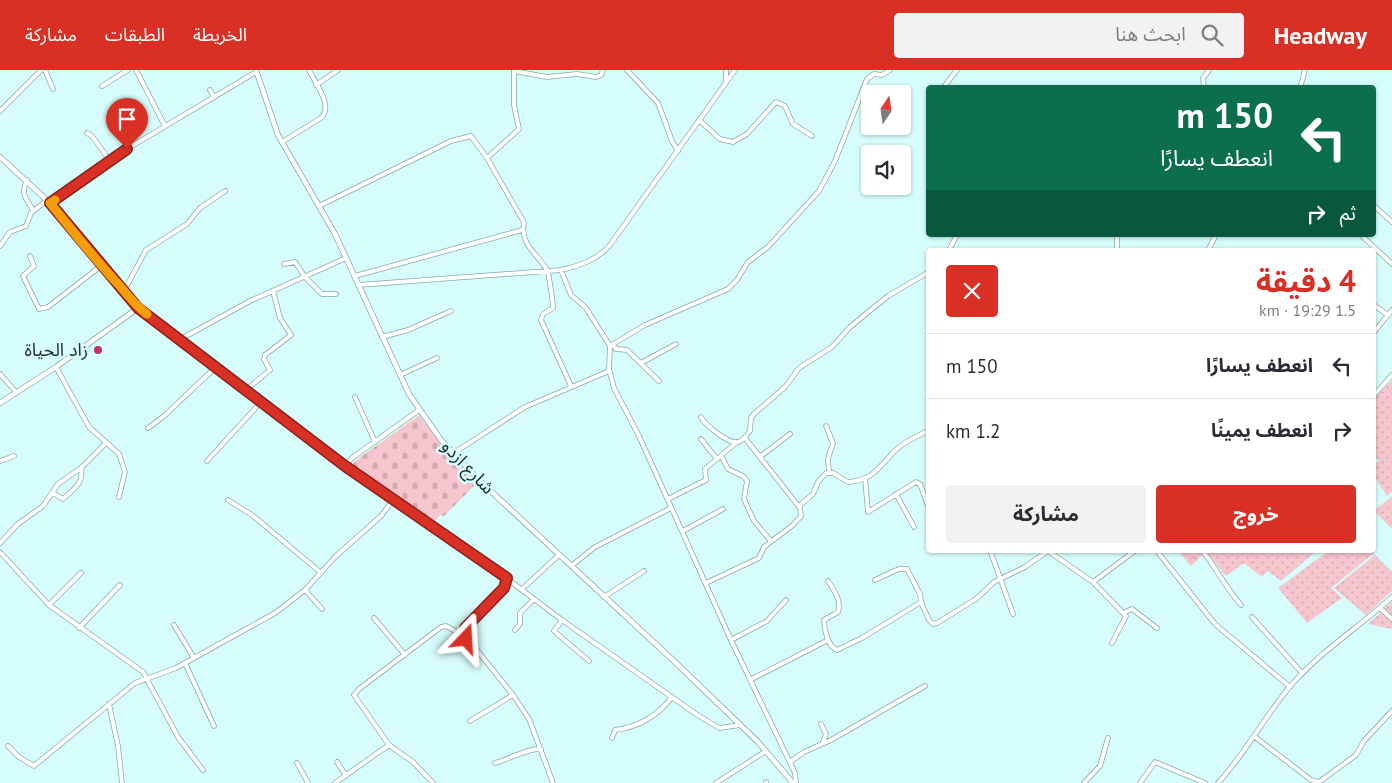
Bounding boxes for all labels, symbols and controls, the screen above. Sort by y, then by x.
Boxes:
search box [894,13,1244,58]
text: Headway [1274,20,1367,51]
icon: search [1198,21,1226,49]
text: ابحث هنا [1115,22,1186,46]
text: مشاركة [25,23,77,46]
text: الطبقات [105,23,165,46]
text: الخريطة [193,23,247,46]
north arrow [861,85,911,135]
map controls [861,85,911,195]
text: 150 m [1176,92,1273,138]
pin [106,98,148,149]
icon: arrive [113,105,141,133]
icon: left [1291,105,1356,170]
text: انعطف يسارًا [1160,144,1273,172]
button: sound [861,145,911,195]
icon: right [1302,200,1330,228]
text: ثم [1340,201,1356,225]
text: 4 دقيقة [1256,261,1356,300]
button: close [946,265,998,317]
text: 1.5 km · 19:29 [1259,300,1356,320]
place label: زاد الحياة [24,338,88,361]
marker: زاد الحياة [92,344,104,356]
icon: left [1328,352,1356,380]
text: انعطف يسارًا [1206,353,1313,377]
text: 150 m [946,354,998,378]
icon: right [1328,417,1356,445]
text: انعطف يمينًا [1211,418,1313,442]
text: 1.2 km [946,419,1000,443]
street label: شارع ازدو [435,435,500,501]
button: مشاركة [946,485,1146,543]
button: خروج [1156,485,1356,543]
position arrow [439,612,491,664]

